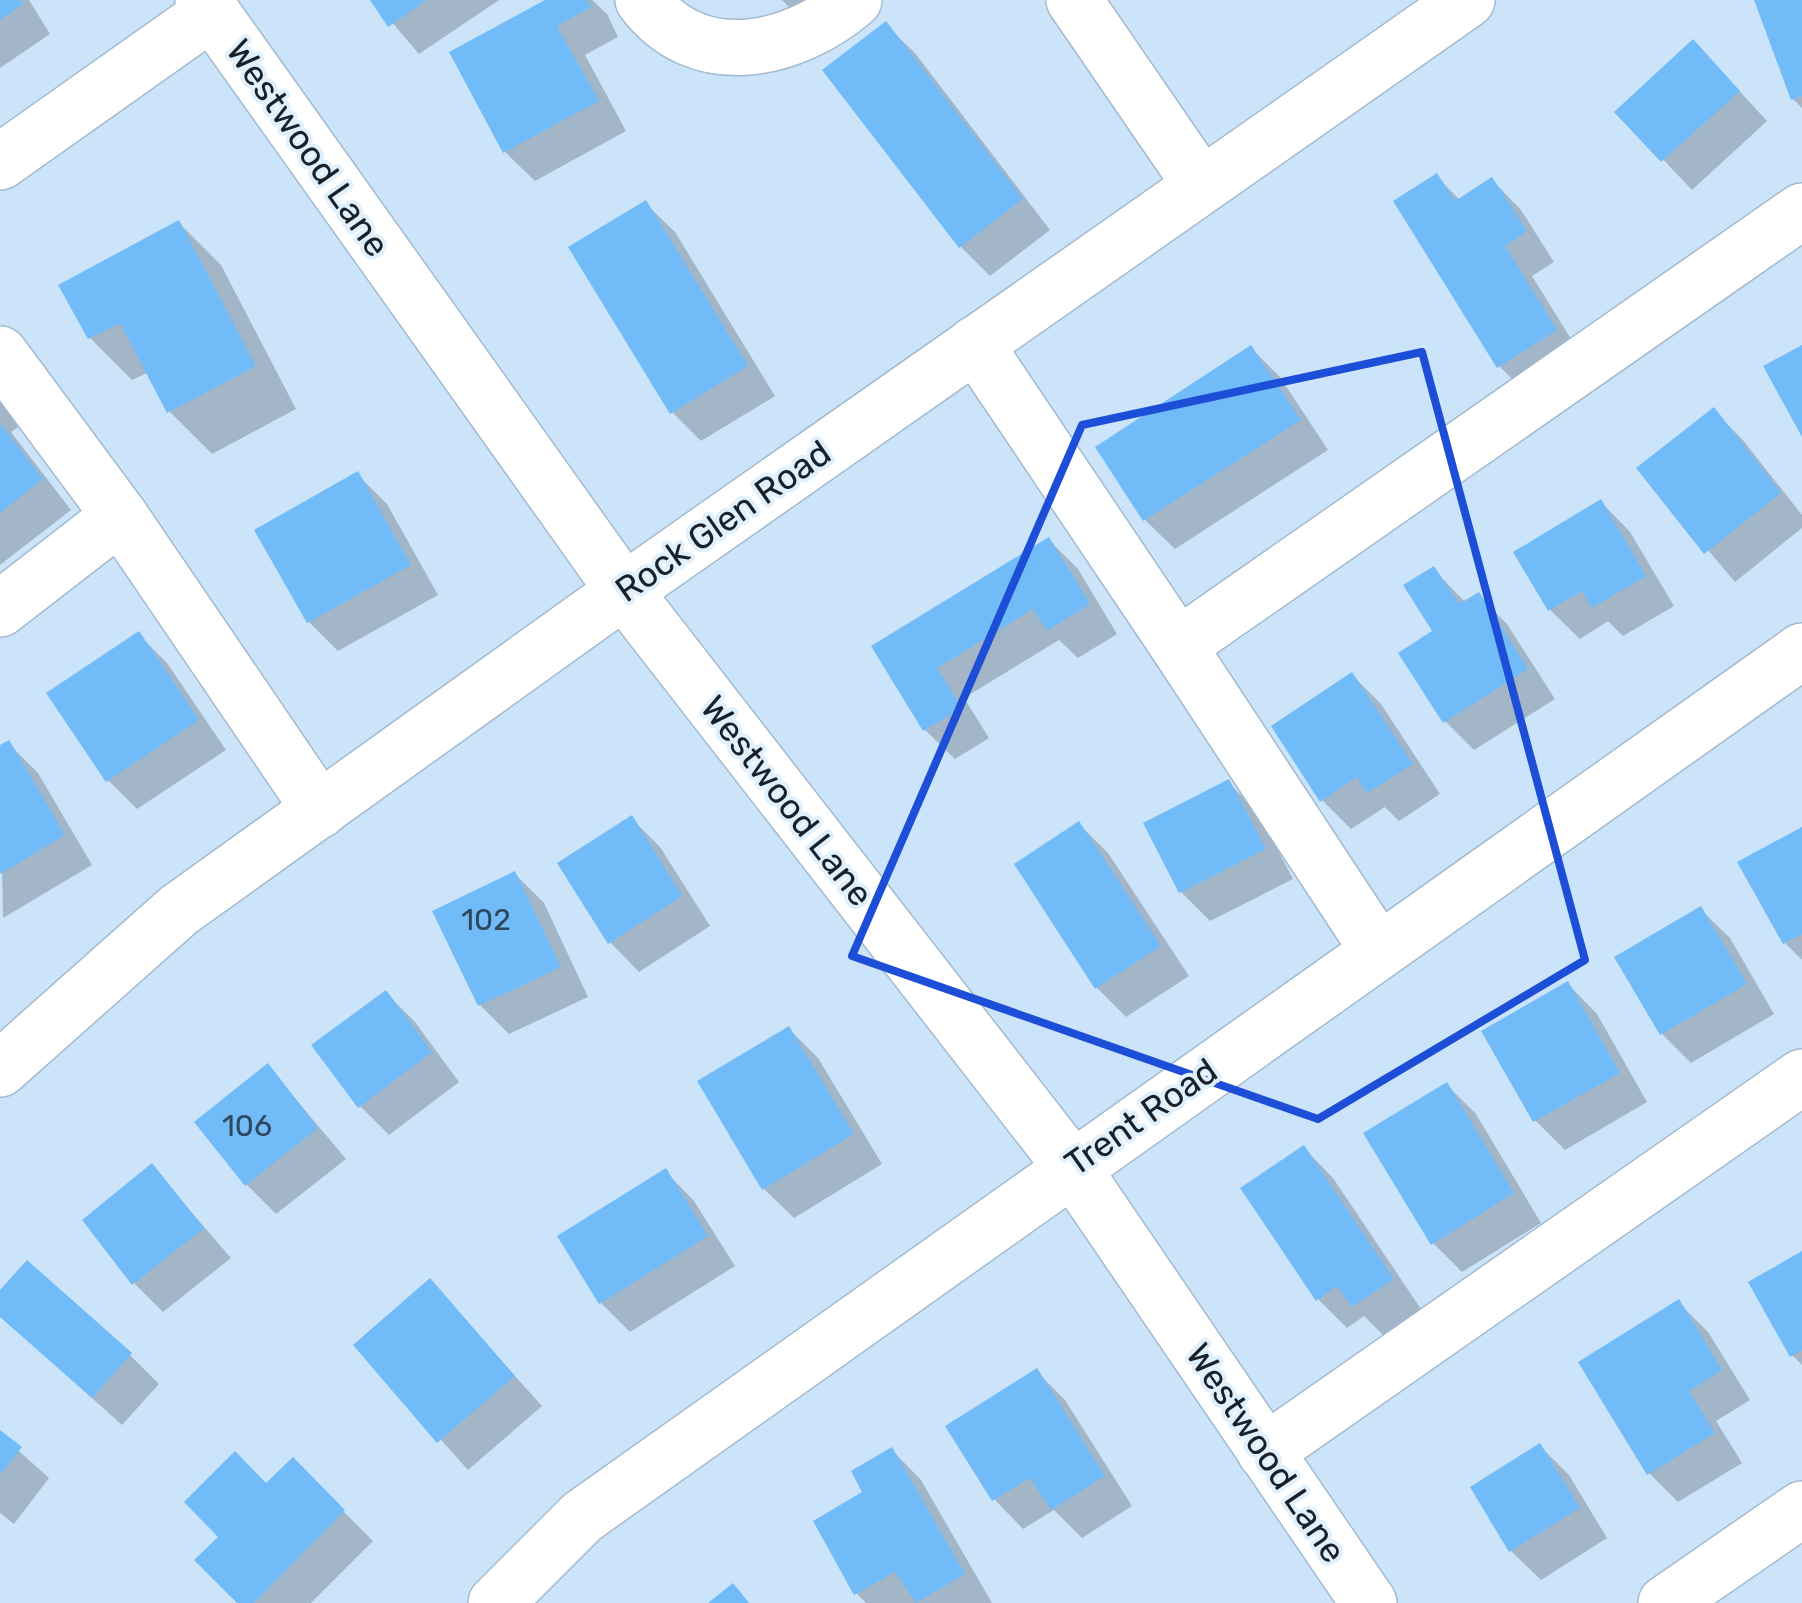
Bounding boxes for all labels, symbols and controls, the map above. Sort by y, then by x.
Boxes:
street label: Westwood Lane [218,31,398,265]
street label: Rock Glen Road [607,431,839,611]
street label: Westwood Lane [692,687,882,915]
house number: 102 [461,902,511,938]
street label: Trent Road [1057,1049,1225,1185]
house number: 106 [222,1108,272,1144]
street label: Westwood Lane [1177,1335,1355,1571]

